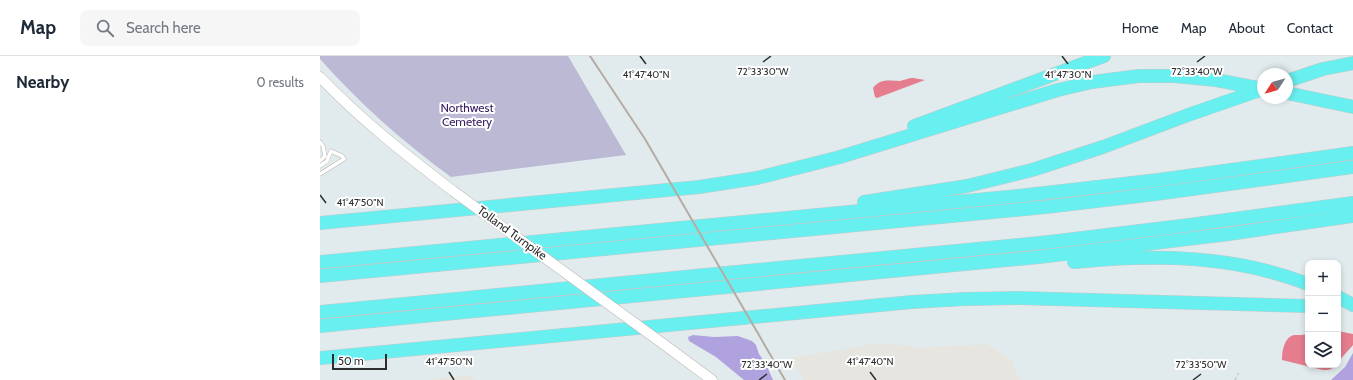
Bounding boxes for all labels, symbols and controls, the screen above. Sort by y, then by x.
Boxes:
search box [80,10,360,46]
text: Map [20,16,56,39]
icon: search [94,17,116,39]
text: Search here [126,19,201,37]
text: Home [1122,19,1159,37]
text: Map [1181,19,1206,37]
text: About [1228,19,1265,37]
text: Contact [1287,19,1333,37]
text: 72°33'30"W [738,65,789,78]
text: 72°33'40"W [1172,65,1223,78]
text: 41°47'40"N [622,68,670,81]
text: 41°47'30"N [1045,68,1091,81]
north arrow [1257,68,1293,104]
text: Nearby [16,72,69,92]
text: 0 results [256,74,304,90]
park label: Northwest Cemetery [441,100,493,129]
text: 41°47'50"N [337,196,383,209]
street label: Tolland Turnpike [475,202,550,263]
map controls [1305,260,1341,368]
button: + [1305,260,1341,296]
button: − [1305,296,1341,332]
button: layers [1305,332,1341,368]
scale bar [332,352,387,371]
text: 50 m [338,354,364,368]
text: 41°47'50"N [426,355,472,368]
text: 41°47'40"N [846,355,894,368]
text: 72°33'40"W [742,358,793,371]
text: 72°33'50"W [1176,358,1227,371]

